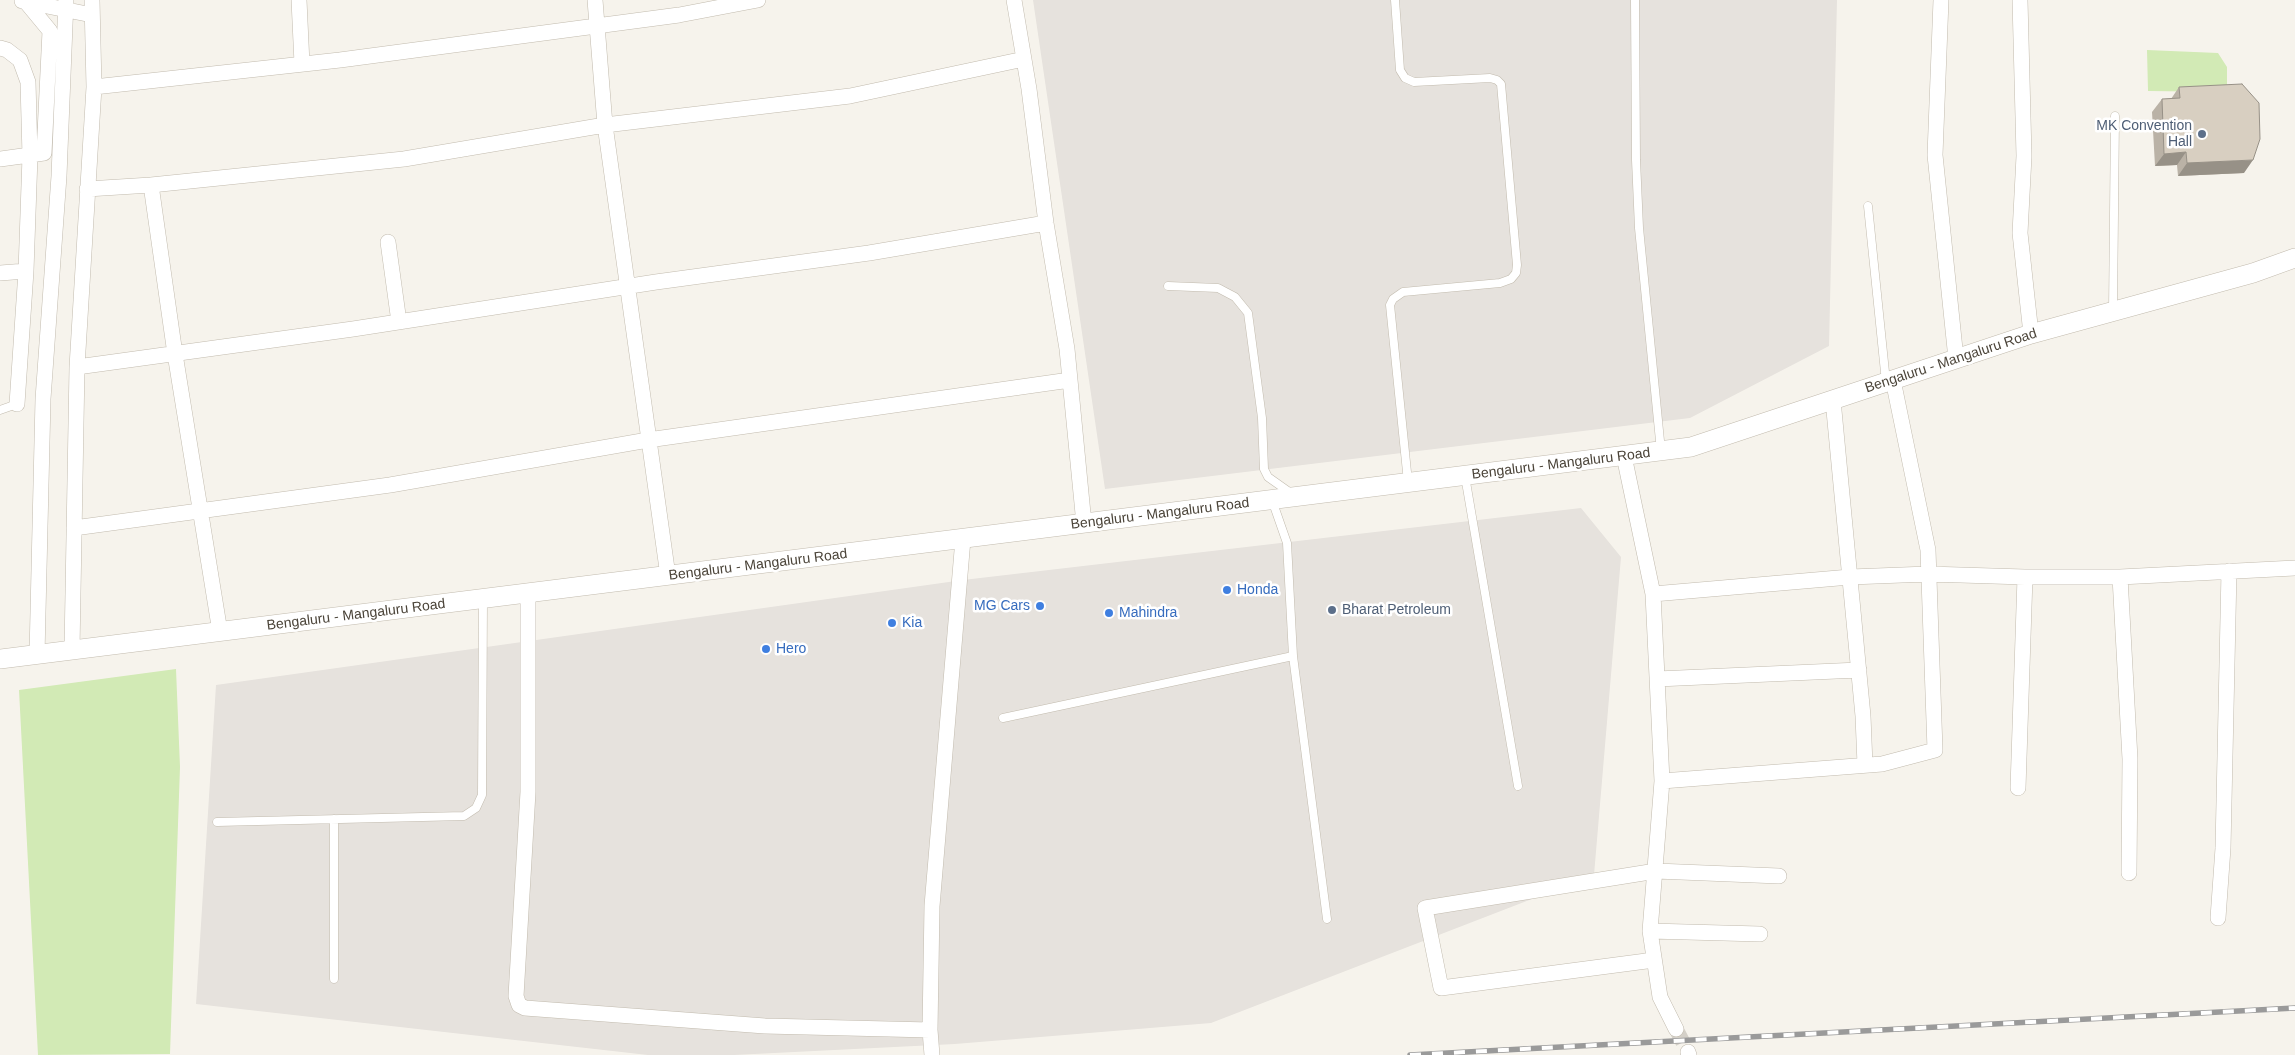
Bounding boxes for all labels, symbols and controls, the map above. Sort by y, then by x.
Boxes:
place label: MK Convention Hall [2096,118,2192,150]
marker: MK Convention Hall [2196,128,2208,140]
street label: Bengaluru - Mangaluru Road [1863,325,2039,397]
street label: Bengaluru - Mangaluru Road [1471,445,1651,483]
street label: Bengaluru - Mangaluru Road [1070,495,1250,533]
street label: Bengaluru - Mangaluru Road [668,546,848,584]
place label: Honda [1237,582,1278,598]
marker: Honda [1221,584,1233,596]
street label: Bengaluru - Mangaluru Road [266,596,446,634]
place label: MG Cars [974,598,1030,614]
marker: MG Cars [1034,600,1046,612]
place label: Bharat Petroleum [1342,602,1451,618]
marker: Bharat Petroleum [1326,604,1338,616]
place label: Mahindra [1119,605,1177,621]
marker: Mahindra [1103,607,1115,619]
place label: Kia [902,615,922,631]
marker: Kia [886,617,898,629]
place label: Hero [776,641,806,657]
marker: Hero [760,643,772,655]

